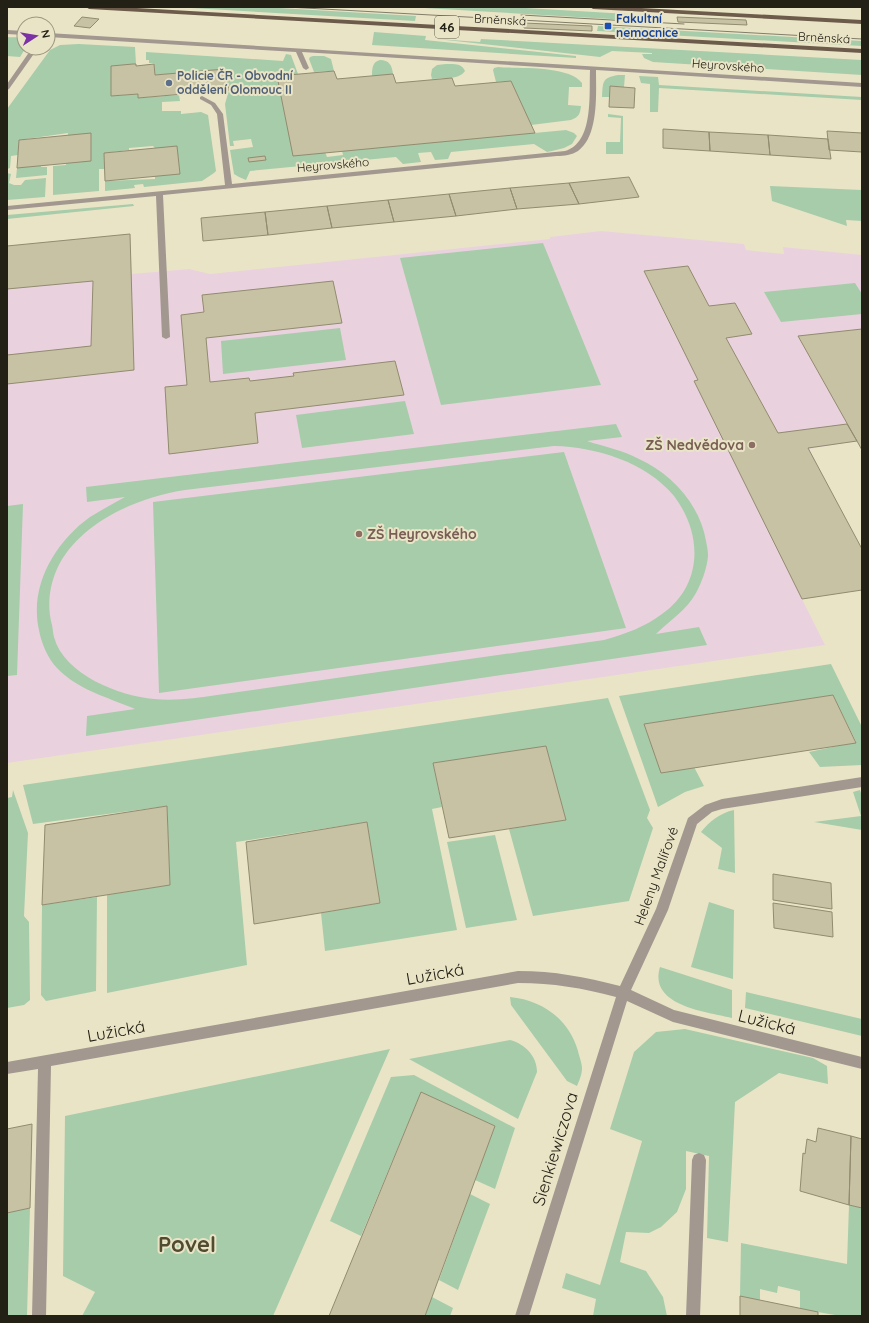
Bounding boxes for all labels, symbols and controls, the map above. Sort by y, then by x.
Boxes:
street label: Brněnská [473,11,527,28]
place label: Fakultní nemocnice [616,11,678,40]
north arrow [16,16,56,56]
road number: 46 [435,16,459,38]
marker: Fakultní nemocnice [603,21,613,31]
text: N [38,29,53,39]
street label: Brněnská [797,29,851,46]
street label: Heyrovského [691,55,765,76]
place label: Policie ČR - Obvodní oddělení Olomouc II [177,68,294,97]
marker: Policie ČR - Obvodní oddělení Olomouc II [164,78,174,88]
street label: Heyrovského [296,154,370,175]
place label: ZŠ Nedvědova [645,436,744,454]
marker: ZŠ Nedvědova [747,440,757,450]
place label: ZŠ Heyrovského [367,525,477,543]
marker: ZŠ Heyrovského [354,529,364,539]
street label: Heleny Malířové [630,824,682,928]
street label: Lužická [404,958,466,989]
street label: Lužická [736,1004,798,1039]
street label: Lužická [85,1015,147,1046]
street label: Sienkiewiczova [527,1090,582,1208]
district label: Povel [158,1230,216,1258]

